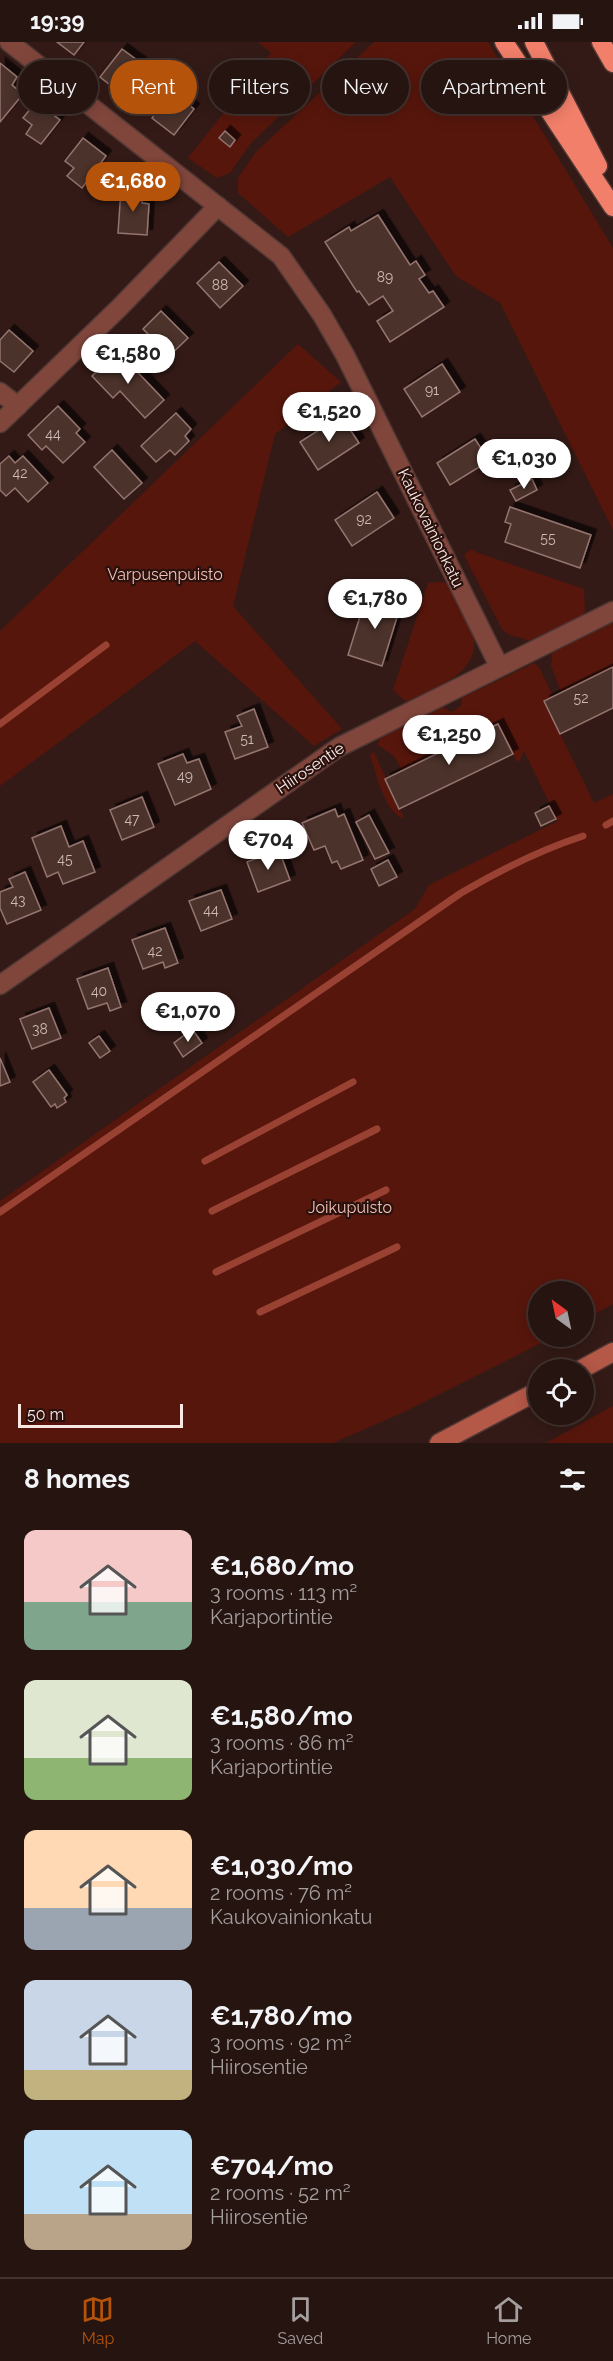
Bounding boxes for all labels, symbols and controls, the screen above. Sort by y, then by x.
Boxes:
text: 19:39 [30,8,85,34]
chip: Buy [18,60,98,114]
chip: Rent [110,60,197,114]
chip: Filters [209,60,310,114]
chip: New [322,60,409,114]
chip: Apartment [421,60,567,114]
pin: €1,680 [84,162,182,213]
text: €1,680 [100,169,166,193]
house number: 89 [377,269,393,285]
house number: 88 [212,277,228,293]
pin: €1,580 [79,334,177,385]
text: €1,580 [95,341,161,365]
house number: 91 [425,382,439,398]
pin: €1,520 [280,392,378,443]
text: €1,520 [296,399,362,423]
house number: 44 [45,426,61,442]
pin: €1,030 [475,439,573,490]
text: €1,030 [491,446,557,470]
house number: 42 [13,465,27,481]
street label: Kaukovainionkatu [394,465,468,591]
house number: 92 [356,511,372,527]
house number: 55 [540,530,556,546]
park label: Varpusenpuisto [107,565,223,584]
pin: €1,780 [326,579,424,630]
text: €1,780 [342,586,408,610]
house number: 52 [574,690,588,706]
pin: €1,250 [400,715,498,766]
text: €1,250 [416,722,482,746]
house number: 51 [240,731,254,747]
street label: Hiirosentie [272,738,348,798]
house number: 49 [177,768,193,784]
house number: 47 [124,811,140,827]
pin: €704 [232,820,304,871]
text: €704 [243,827,293,851]
house number: 45 [57,851,73,867]
house number: 43 [10,892,26,908]
house number: 44 [203,902,219,918]
house number: 42 [148,943,162,959]
house number: 40 [91,983,107,999]
pin: €1,070 [139,992,237,1043]
text: €1,070 [155,999,221,1023]
house number: 38 [32,1021,48,1037]
park label: Joikupuisto [308,1198,392,1217]
north arrow [528,1281,594,1347]
map controls [528,1281,594,1425]
button: locate [528,1359,594,1425]
scale bar [18,1401,183,1428]
text: 50 m [27,1405,64,1424]
icon: filters [556,1463,589,1496]
text: 8 homes [24,1464,130,1494]
text: €1,680/mo [210,1551,354,1581]
icon: home [72,1554,144,1626]
text: 3 rooms · 113 m² [210,1581,357,1605]
text: Karjaportintie [210,1605,333,1629]
text: €1,580/mo [210,1701,353,1731]
icon: home [72,1704,144,1776]
text: 3 rooms · 86 m² [210,1731,353,1755]
text: Karjaportintie [210,1755,333,1779]
text: €1,030/mo [210,1851,353,1881]
icon: home [72,1854,144,1926]
text: 2 rooms · 76 m² [210,1881,352,1905]
text: Kaukovainionkatu [210,1905,372,1929]
text: €1,780/mo [210,2001,352,2031]
icon: home [72,2004,144,2076]
text: 3 rooms · 92 m² [210,2031,352,2055]
text: Hiirosentie [210,2055,308,2079]
text: €704/mo [210,2151,333,2181]
icon: home [72,2154,144,2226]
text: 2 rooms · 52 m² [210,2181,351,2205]
text: Hiirosentie [210,2205,308,2229]
tab: Map [81,2293,114,2348]
tab: Saved [277,2293,323,2348]
tab: Home [486,2293,531,2348]

